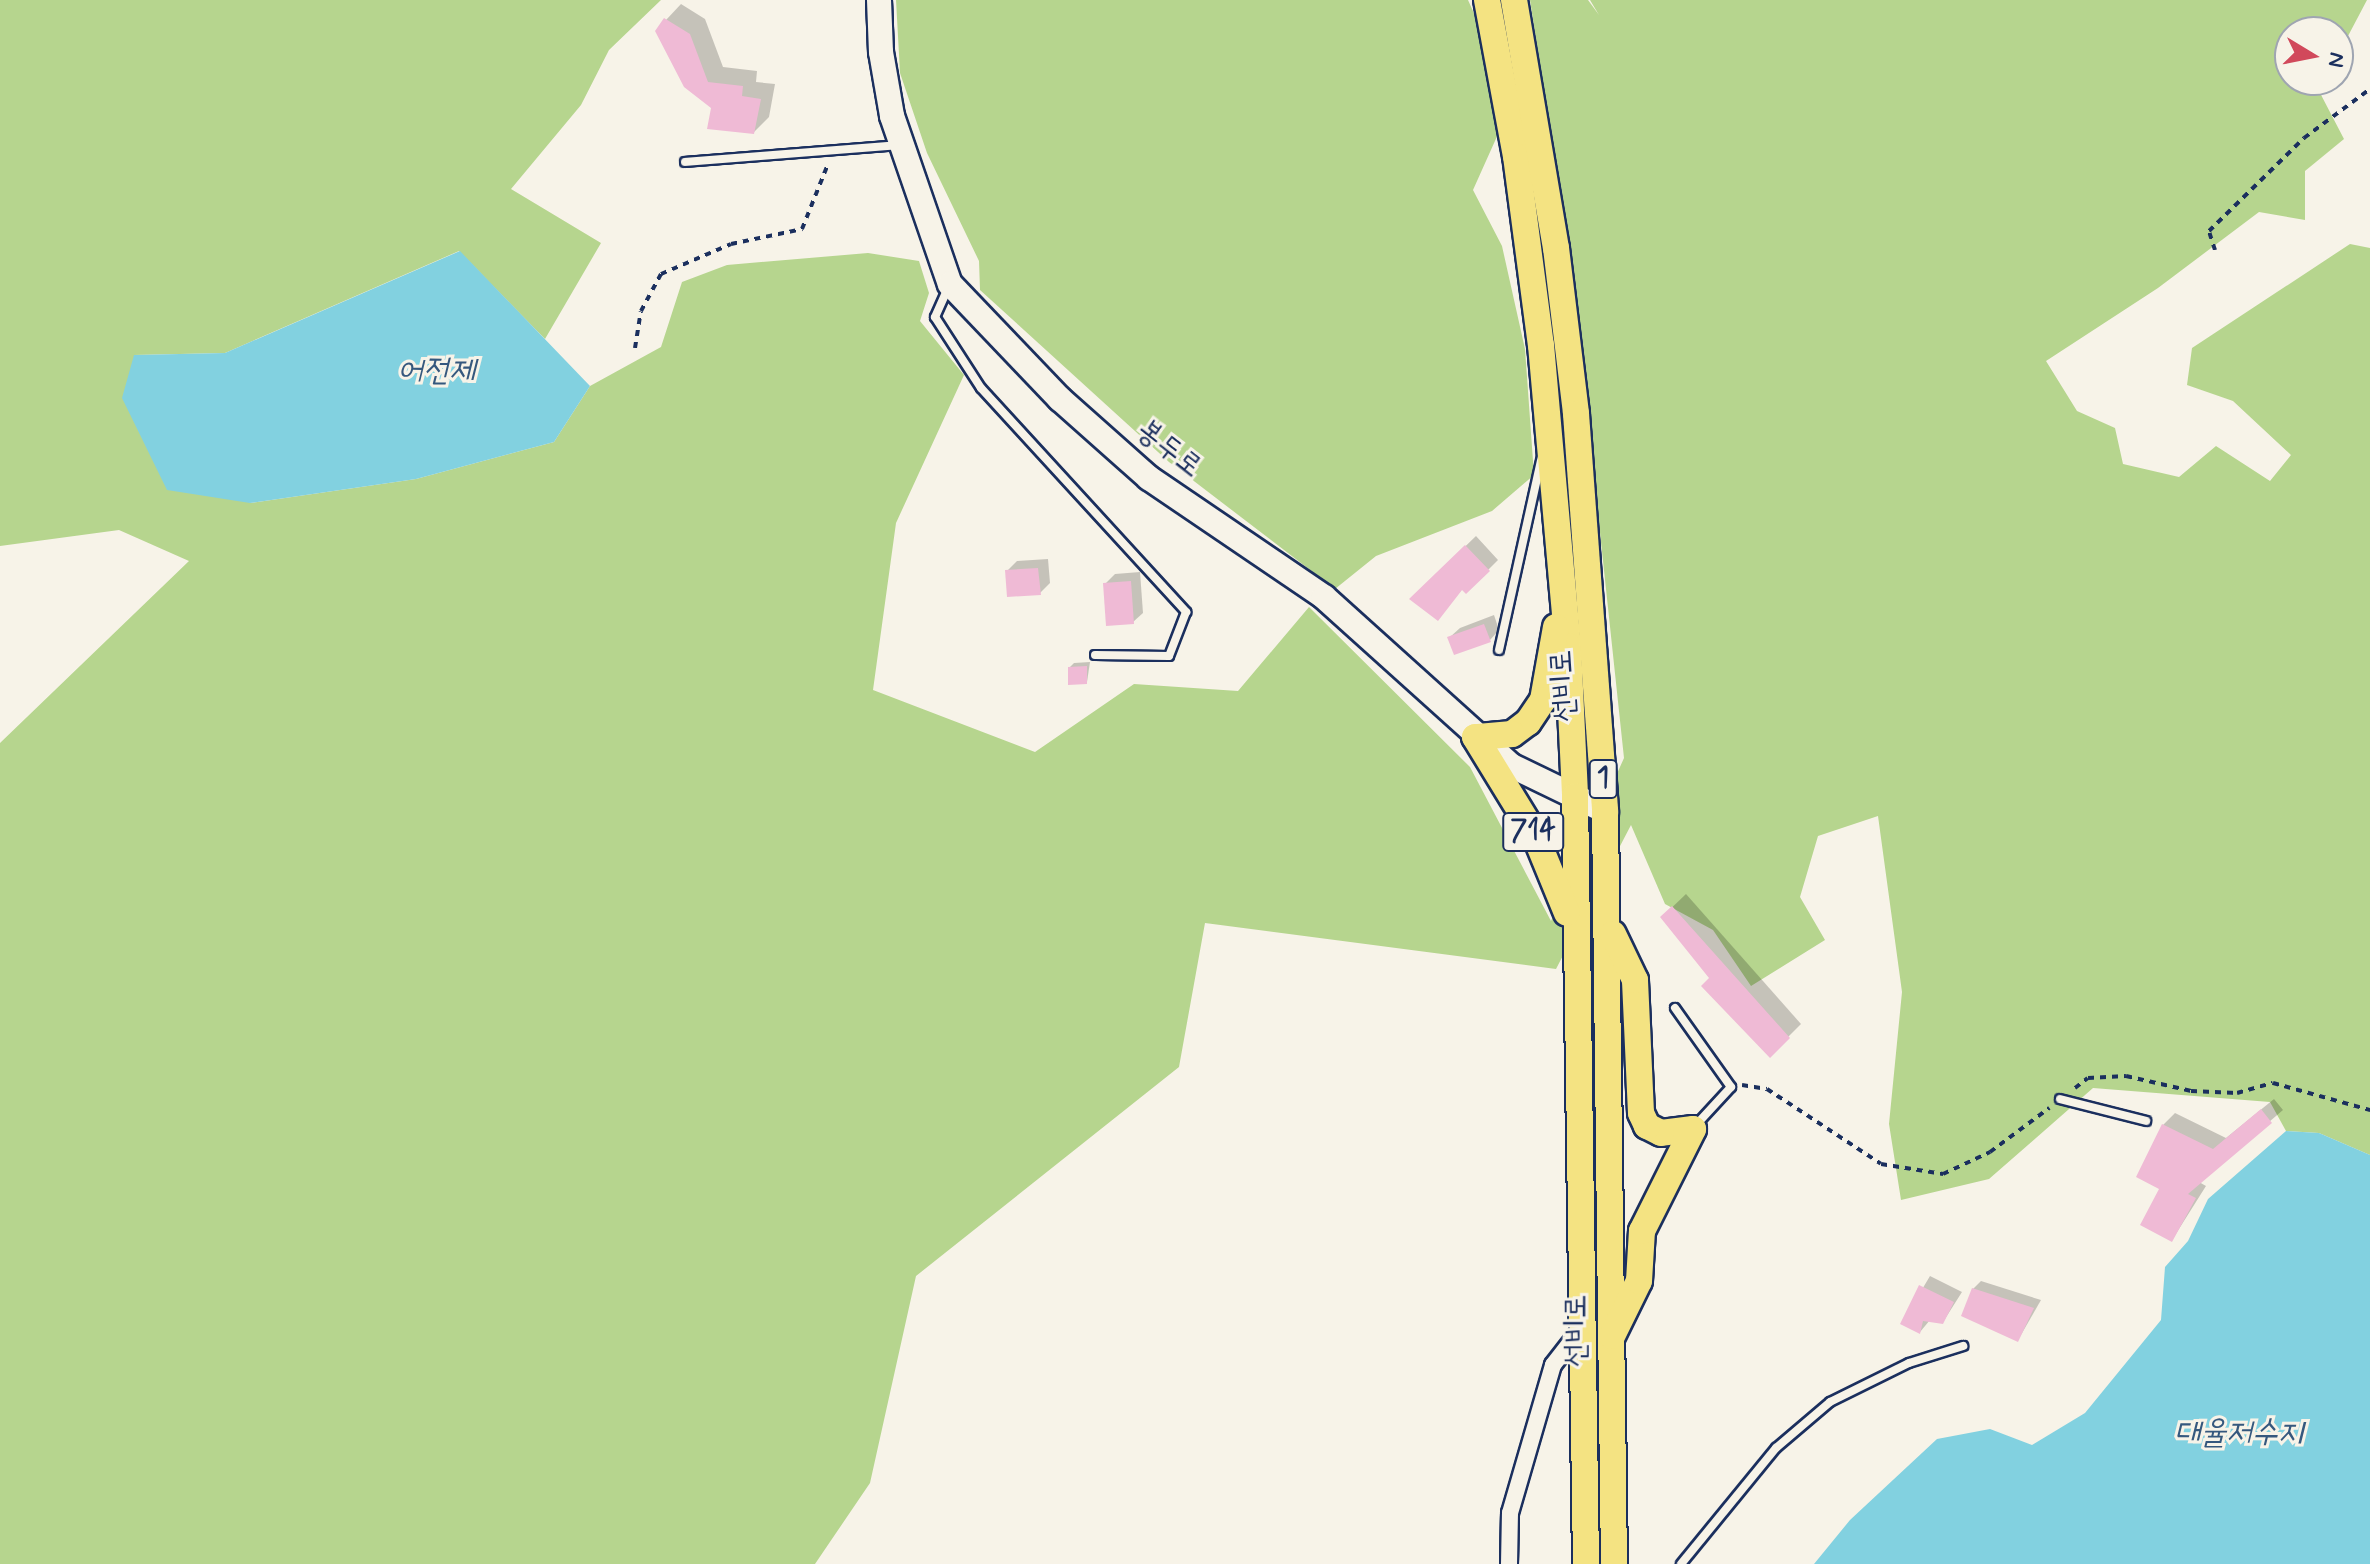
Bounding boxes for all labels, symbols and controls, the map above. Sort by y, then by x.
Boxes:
north arrow [2274,16,2354,96]
text: N [2321,50,2351,69]
water label: 어전제 [397,352,475,390]
street label: 봉두로 [1129,413,1209,485]
street label: 선비로 [1544,649,1584,723]
road number: 1 [1587,755,1619,803]
road number: 714 [1501,808,1565,856]
street label: 선비로 [1559,1295,1595,1367]
water label: 대율저수지 [2175,1414,2303,1452]

